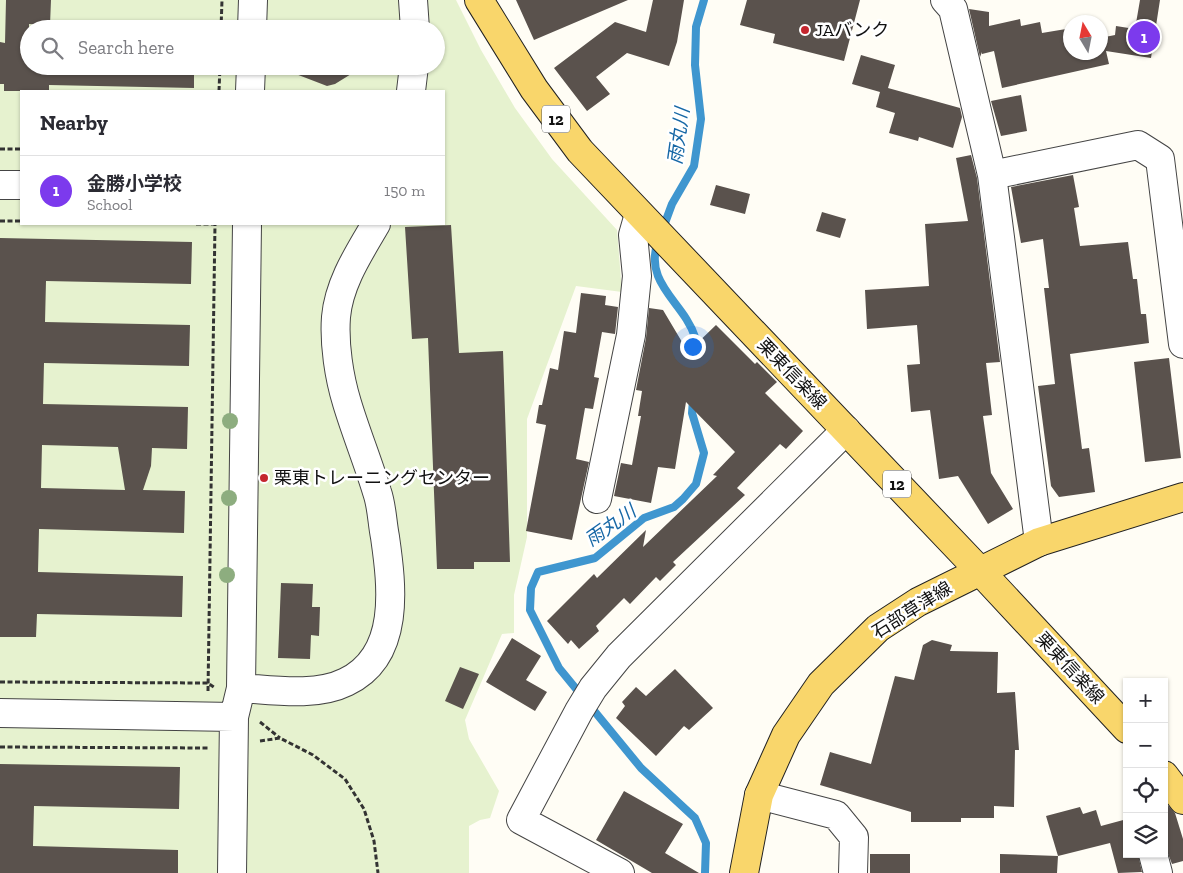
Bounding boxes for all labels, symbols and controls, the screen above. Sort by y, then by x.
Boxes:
north arrow [1063,15,1108,60]
pin: 1 [1128,18,1160,56]
place label: JAバンク [815,19,889,41]
search box [20,20,445,75]
marker: JAバンク [799,24,811,36]
icon: search [38,34,66,62]
text: Search here [78,36,174,59]
water label: 雨丸川 [663,104,694,166]
road number: 12 [542,106,570,132]
text: Nearby [40,110,108,135]
text: 金勝小学校 [87,172,182,195]
text: 1 [53,181,59,200]
text: 150 m [384,181,425,200]
text: School [87,195,133,214]
your location [680,334,706,360]
street label: 栗東信楽線 [753,334,831,414]
place label: 栗東トレーニングセンター [274,467,490,489]
road number: 12 [883,470,911,498]
marker: 栗東トレーニングセンター [258,472,270,484]
water label: 雨丸川 [580,498,642,551]
street label: 石部草津線 [868,577,956,643]
street label: 栗東信楽線 [1031,628,1109,708]
map controls [1123,678,1168,858]
button: + [1123,678,1168,723]
button: − [1123,723,1168,768]
button: locate [1123,768,1168,813]
button: layers [1123,813,1168,858]

